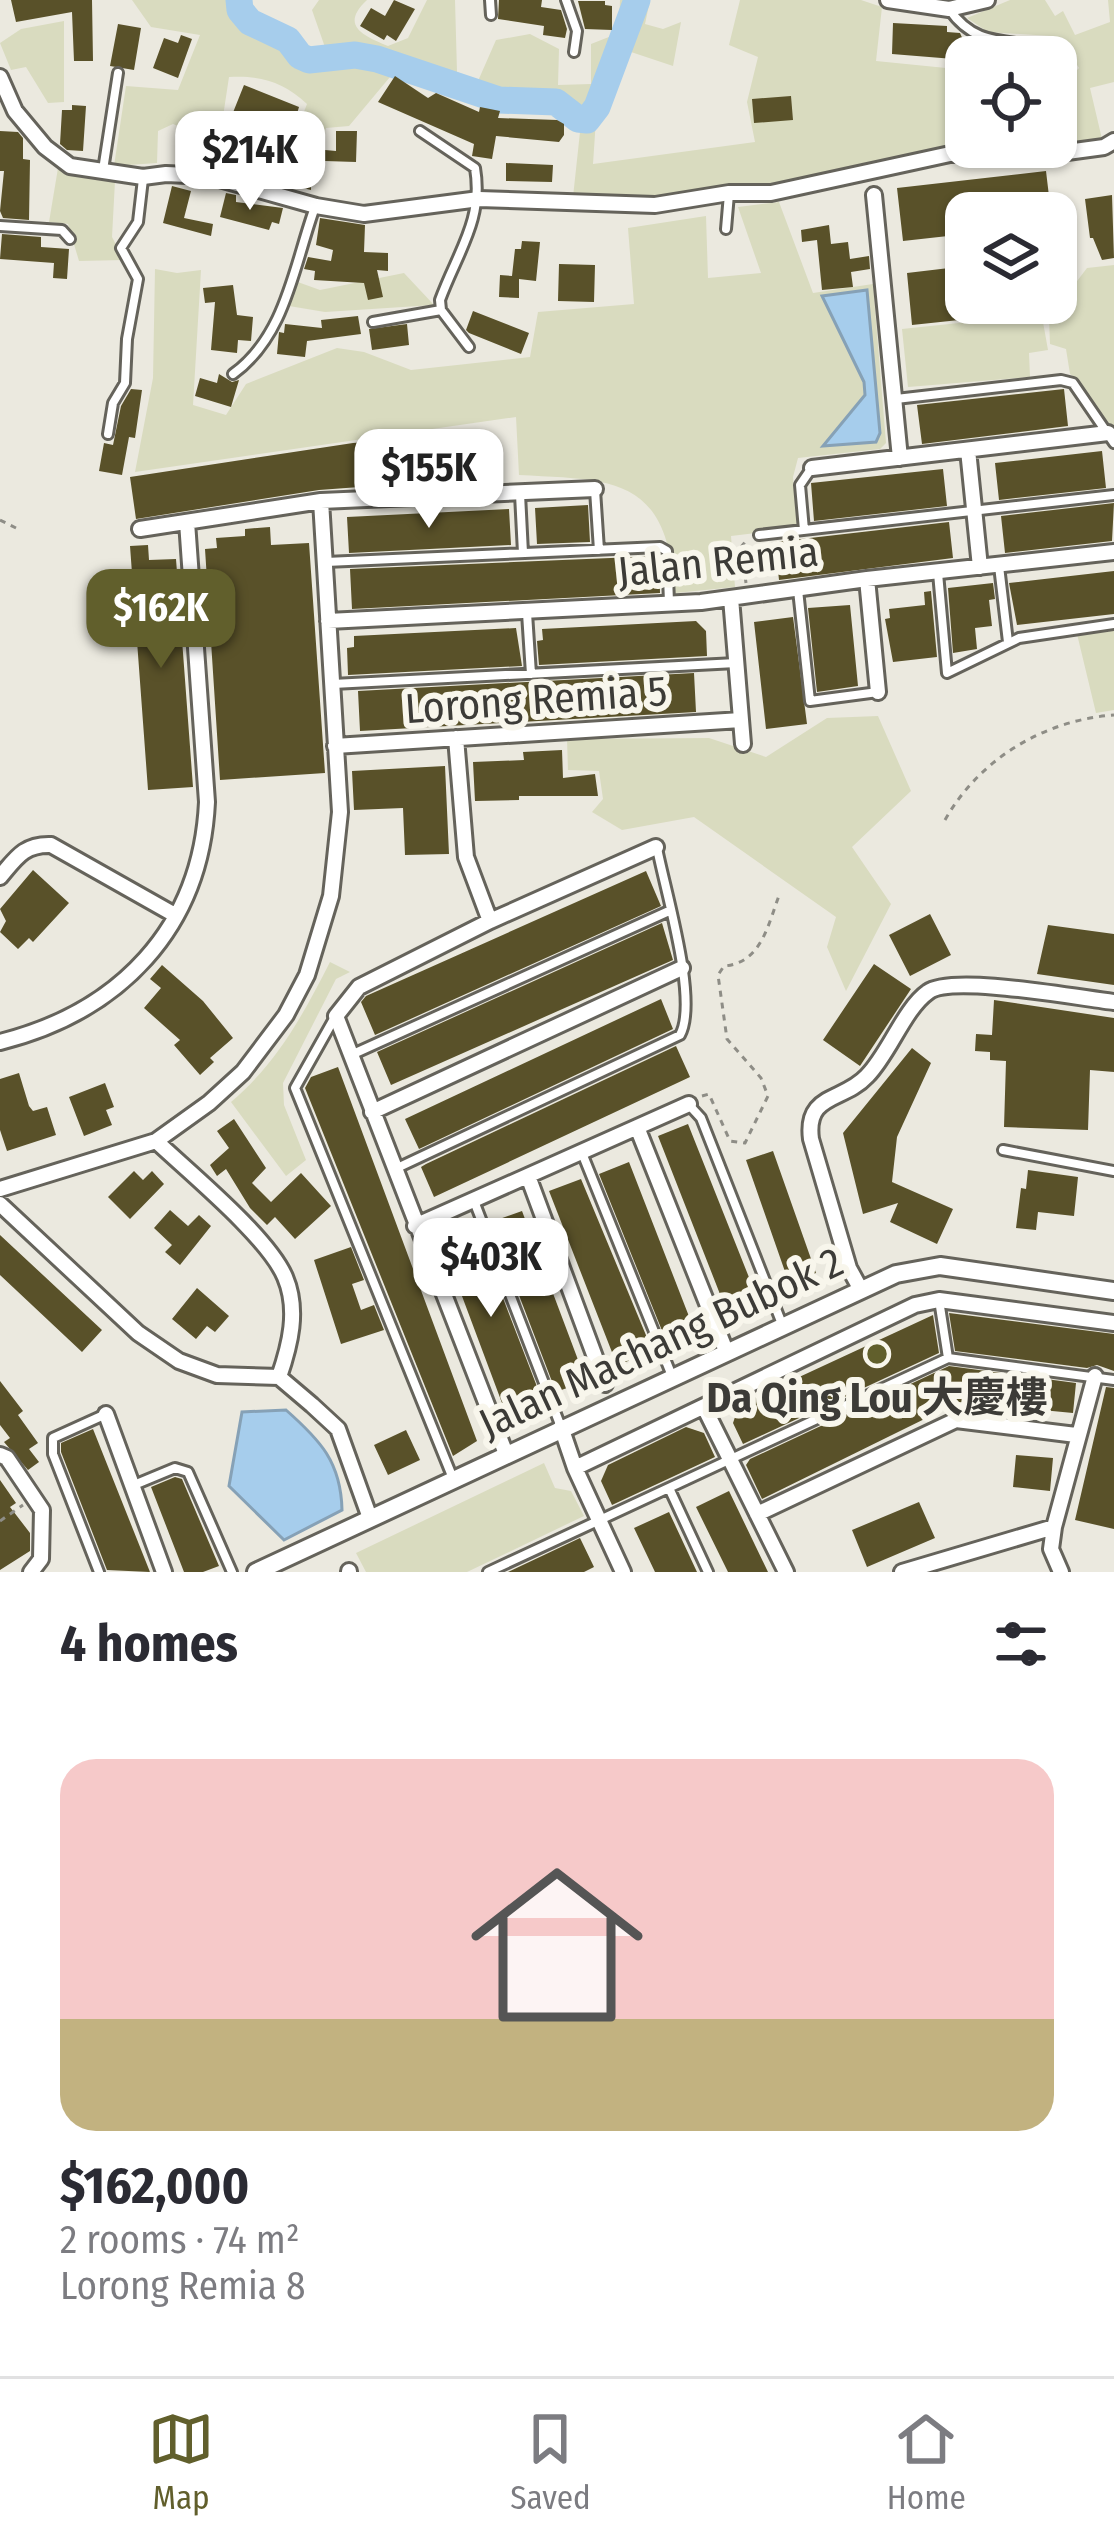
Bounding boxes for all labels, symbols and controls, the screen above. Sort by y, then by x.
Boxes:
map controls [945,36,1077,324]
button: locate [945,36,1077,168]
pin: $214K [166,111,334,213]
text: $214K [202,127,298,173]
button: layers [945,192,1077,324]
pin: $155K [345,429,513,531]
text: $155K [381,445,477,491]
street label: Jalan Remia [615,527,821,597]
pin: $162K [77,569,245,671]
text: $162K [113,585,209,631]
street label: Lorong Remia 5 [403,666,669,734]
pin: $403K [407,1218,575,1320]
text: $403K [440,1234,542,1280]
street label: Jalan Machang Bubok 2 [471,1237,851,1449]
marker: Da Qing Lou 大慶樓 [864,1341,890,1367]
place label: Da Qing Lou 大慶樓 [707,1373,1047,1423]
icon: filters [988,1611,1054,1677]
text: 4 homes [60,1613,238,1675]
icon: home [449,1837,665,2053]
text: $162,000 [60,2155,249,2217]
text: 2 rooms · 74 m² [60,2217,300,2263]
text: Lorong Remia 8 [60,2263,306,2309]
tab: Map [148,2406,214,2518]
tab: Saved [510,2406,591,2518]
tab: Home [887,2406,966,2518]

